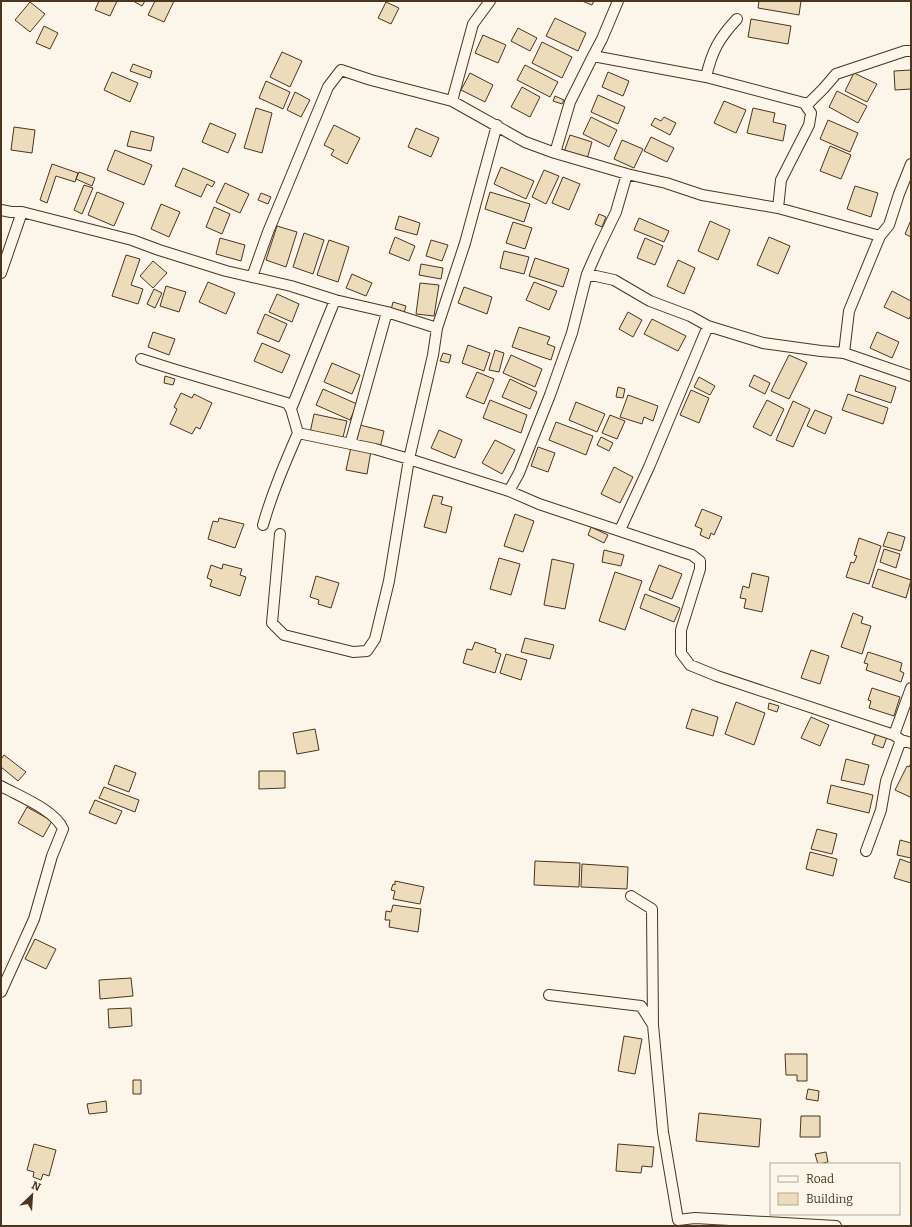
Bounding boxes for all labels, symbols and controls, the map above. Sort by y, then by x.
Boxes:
legend [770,1163,900,1215]
text: Road [806,1172,834,1186]
north arrow [12,1175,52,1215]
text: N [29,1179,43,1194]
text: Building [806,1192,853,1206]

